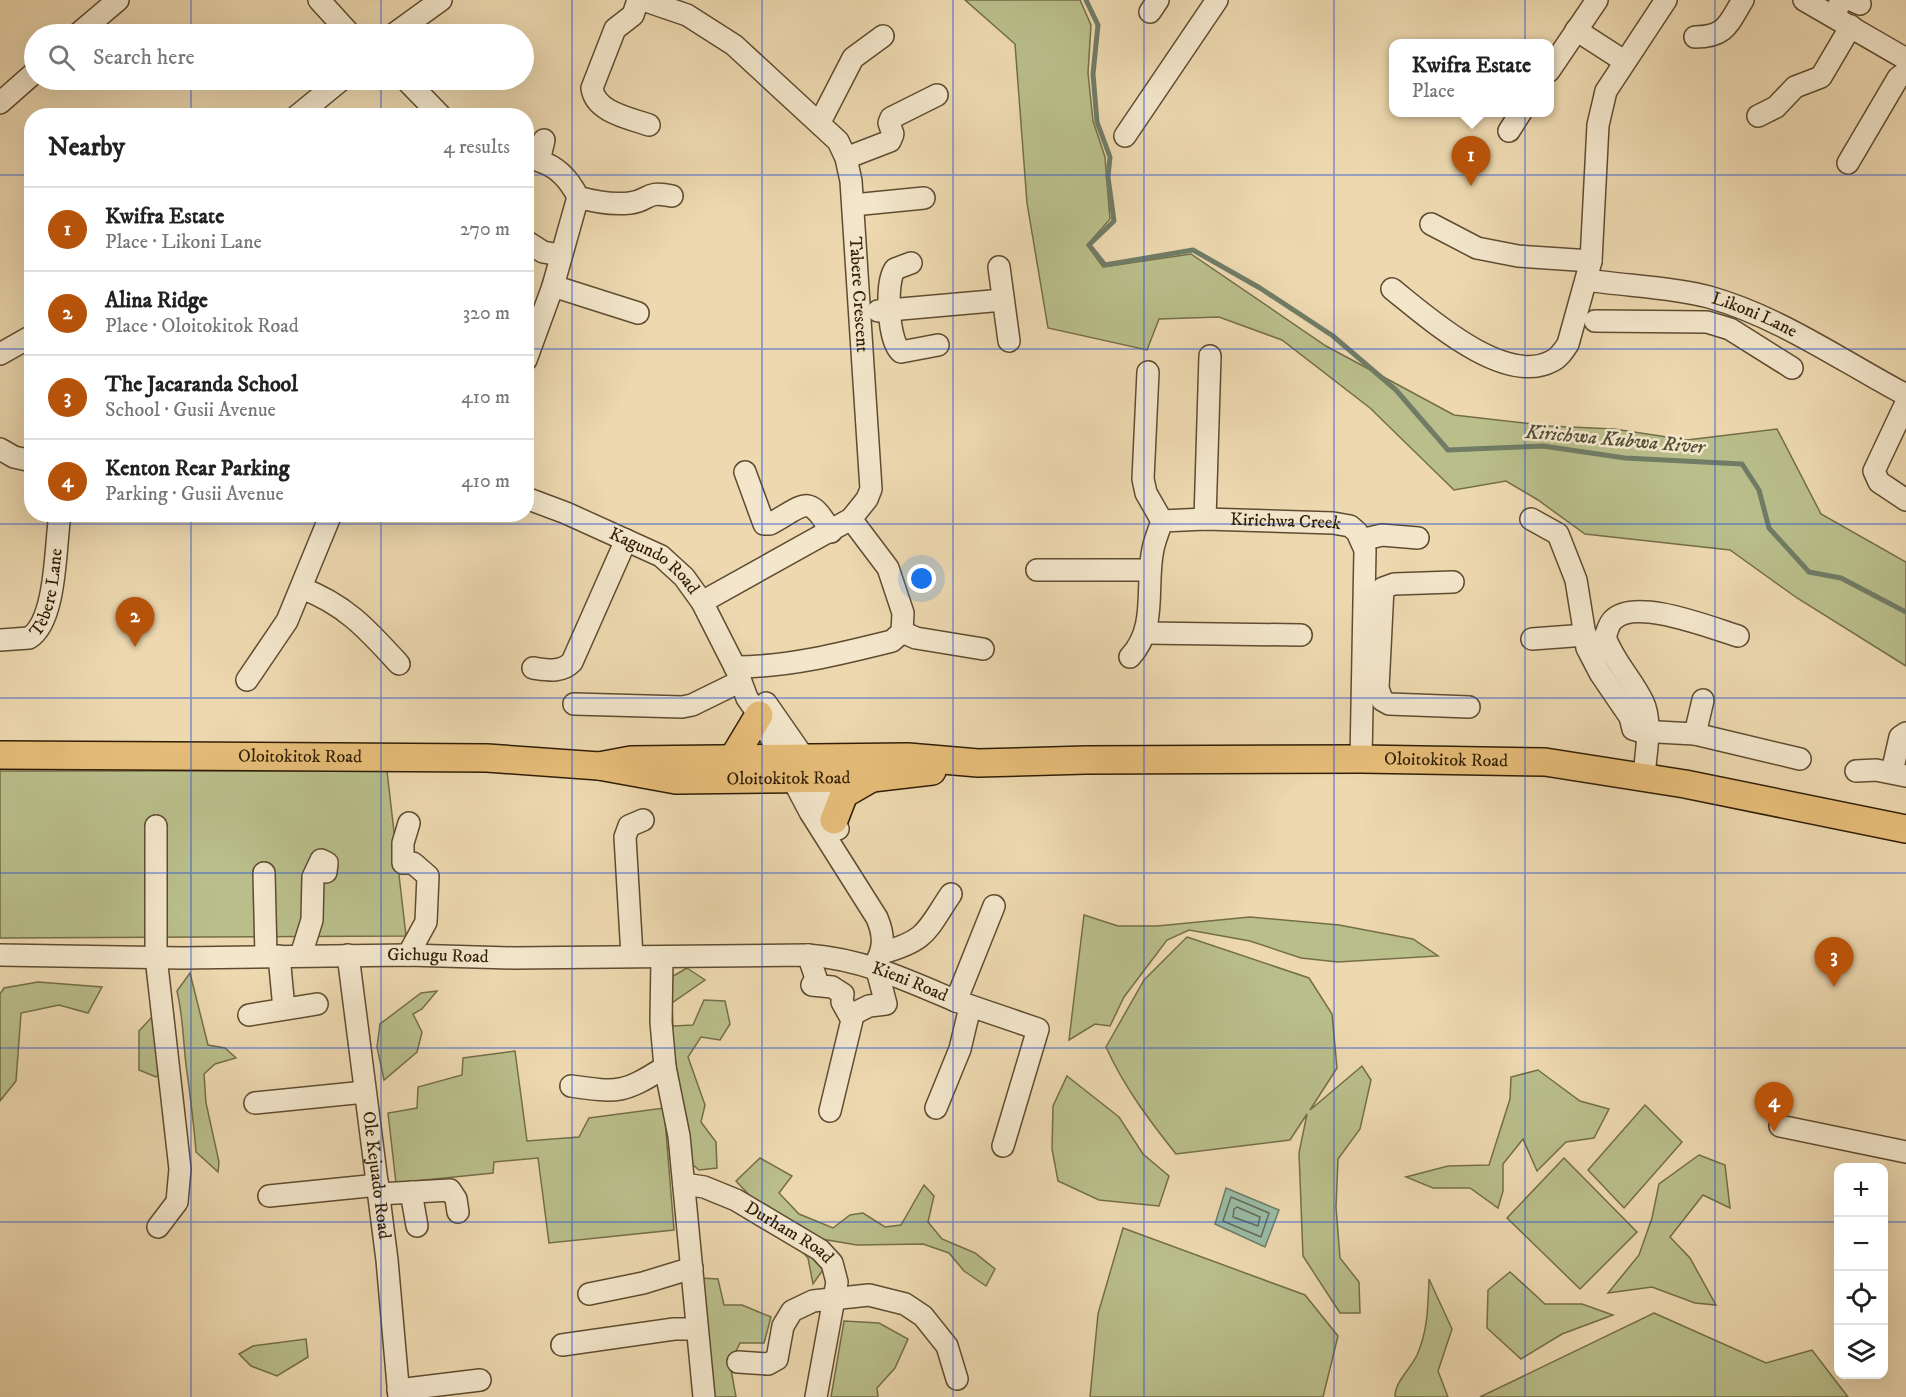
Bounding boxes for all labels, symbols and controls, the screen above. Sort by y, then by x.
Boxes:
search box [24,24,534,90]
popup [1389,39,1554,117]
icon: search [45,41,78,74]
text: Search here [93,44,195,71]
text: Kwifra Estate [1412,52,1531,79]
text: Place [1412,79,1455,104]
text: Nearby [48,131,125,164]
text: 4 results [443,135,510,160]
pin: 1 [1452,136,1490,186]
text: Kwifra Estate [105,203,224,230]
text: 1 [64,217,71,242]
text: 270 m [460,217,510,242]
text: Place · Likoni Lane [105,230,262,255]
street label: Tabere Crescent [844,236,873,353]
text: Alina Ridge [105,287,208,314]
street label: Likoni Lane [1709,287,1801,343]
text: 2 [63,301,72,326]
text: 320 m [463,301,510,326]
text: Place · Oloitokitok Road [105,314,299,339]
text: The Jacaranda School [105,371,298,398]
text: 3 [64,385,71,410]
text: 410 m [461,385,510,410]
text: School · Gusii Avenue [105,398,276,423]
water label: Kirichwa Kubwa River [1523,420,1708,460]
text: Kenton Rear Parking [105,455,290,482]
text: 4 [62,469,73,494]
text: 410 m [461,469,510,494]
text: Parking · Gusii Avenue [105,482,284,507]
street label: Kirichwa Creek [1230,509,1343,535]
street label: Kagundo Road [605,523,704,599]
street label: Tebere Lane [25,547,68,641]
your location [907,564,936,593]
pin: 2 [116,598,154,647]
street label: Oloitokitok Road [238,745,362,768]
street label: Oloitokitok Road [1384,748,1508,772]
street label: Oloitokitok Road [726,767,850,790]
pin: 3 [1814,938,1854,987]
street label: Gichugu Road [387,944,489,968]
street label: Kieni Road [869,957,951,1007]
pin: 4 [1754,1082,1794,1132]
street label: Ole Kejuado Road [357,1110,395,1241]
map controls [1834,1163,1888,1379]
button: + [1834,1163,1888,1217]
street label: Durham Road [741,1197,838,1268]
button: − [1834,1217,1888,1271]
button: locate [1834,1271,1888,1325]
button: layers [1834,1325,1888,1379]

